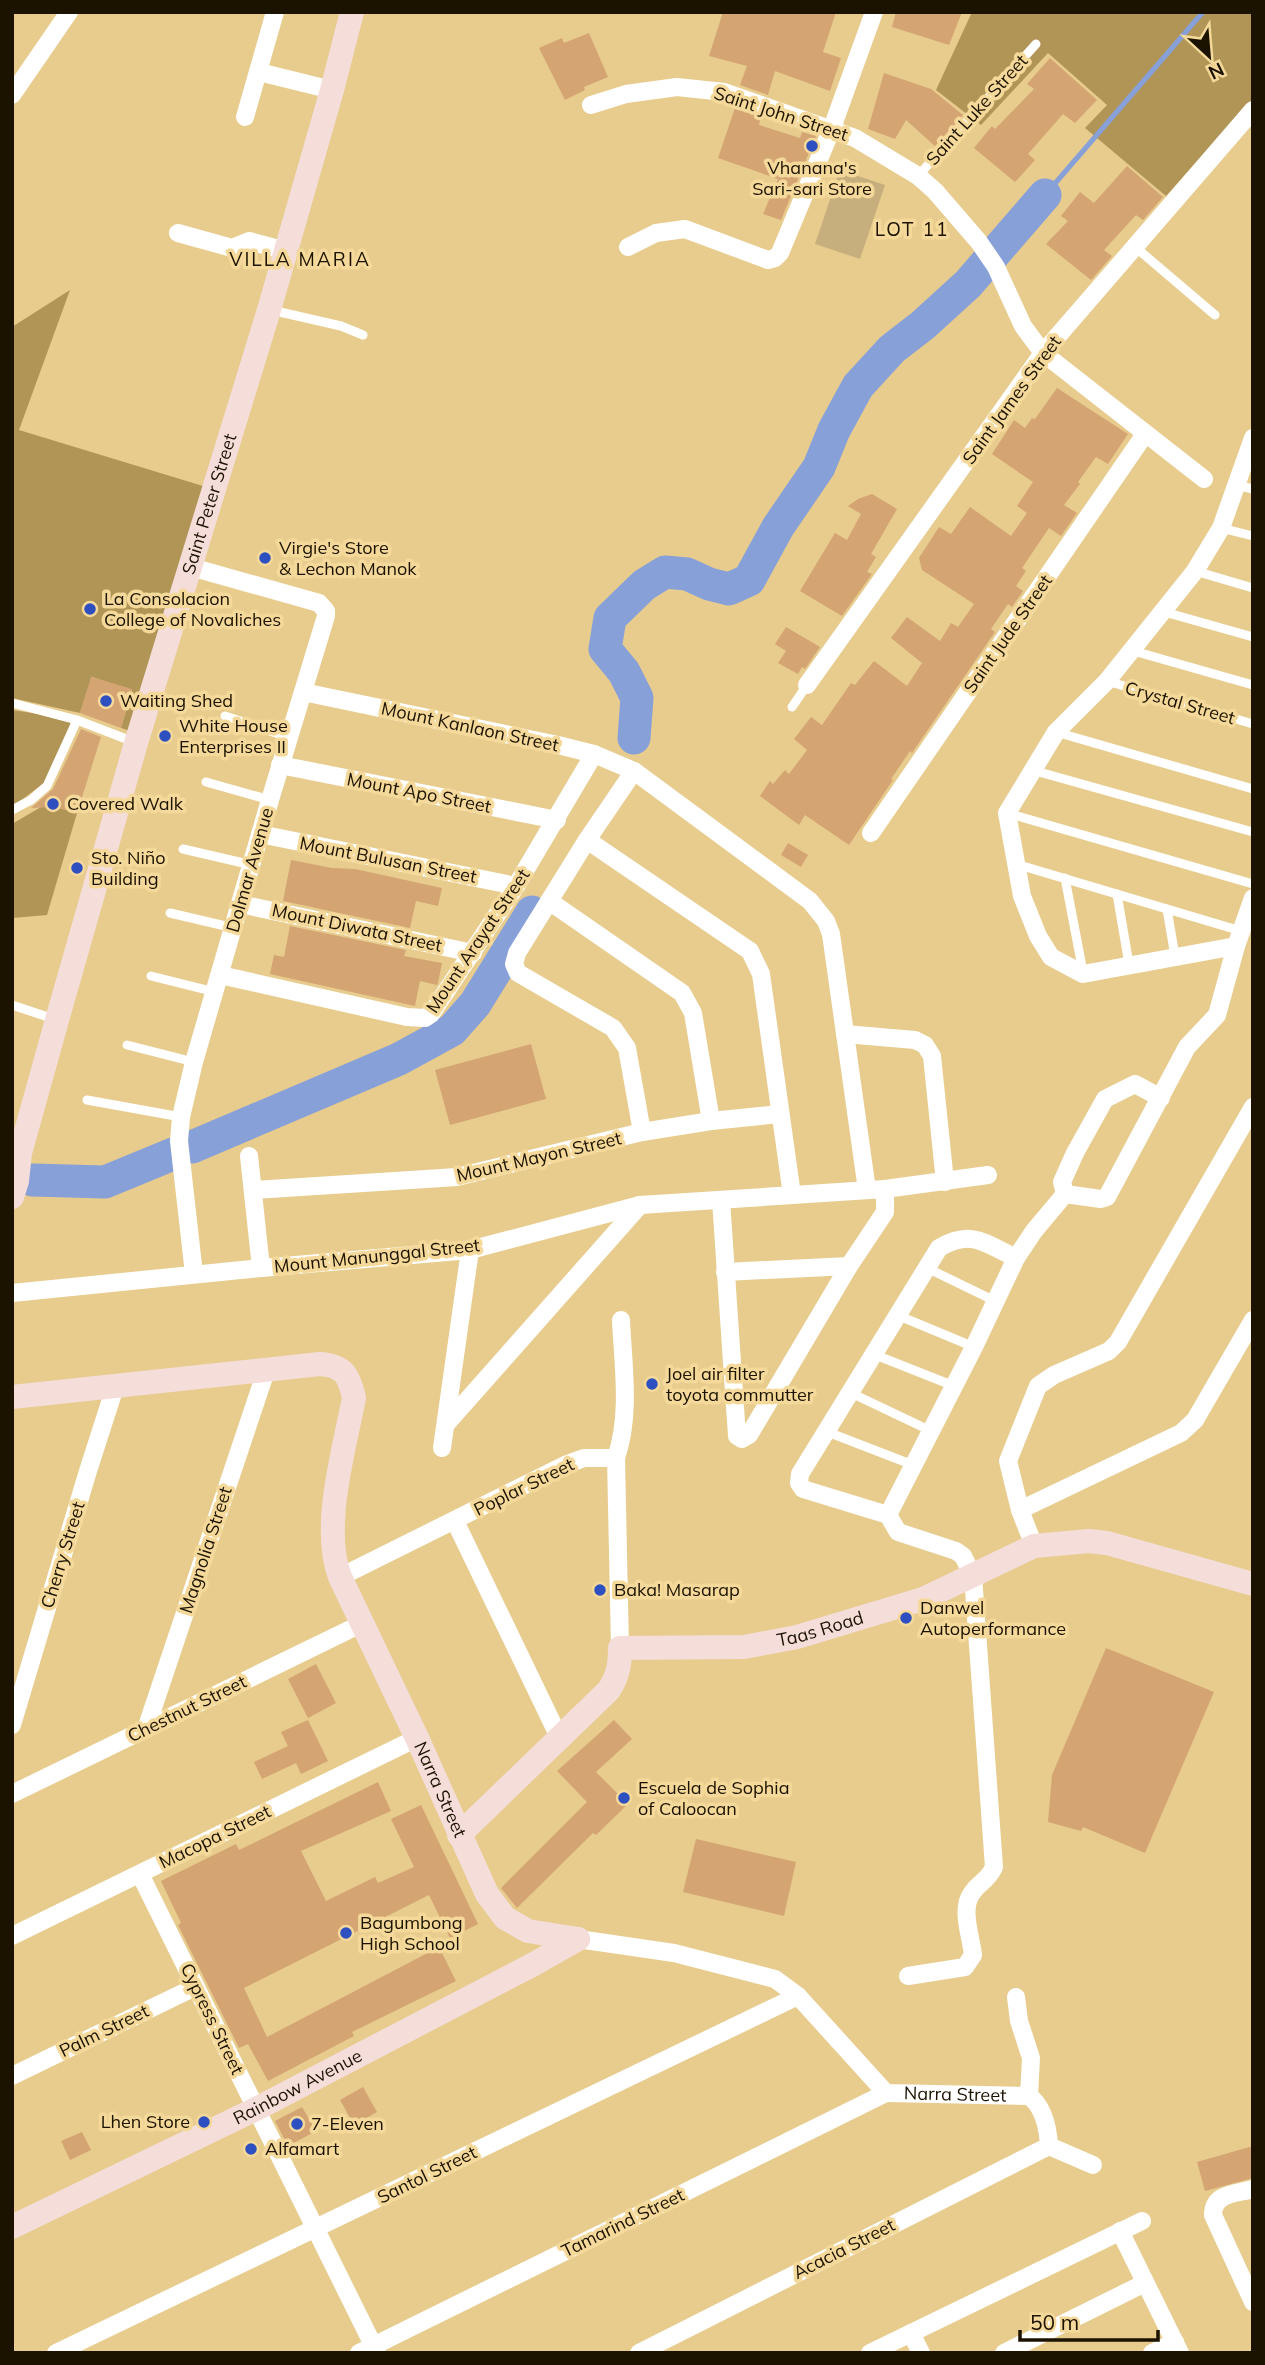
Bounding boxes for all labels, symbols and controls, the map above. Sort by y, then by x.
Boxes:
north arrow [1174,21,1244,91]
street label: Saint Luke Street [921,50,1032,170]
text: N [1205,57,1228,85]
street label: Saint John Street [711,81,851,146]
marker: Vhanana's Sari-sari Store [804,138,820,154]
place label: Vhanana's Sari-sari Store [752,156,872,200]
district label: LOT 11 [875,217,949,241]
district label: VILLA MARIA [229,247,371,271]
street label: Saint James Street [957,331,1066,469]
street label: Saint Peter Street [176,431,241,577]
place label: Virgie's Store & Lechon Manok [279,536,417,580]
marker: Virgie's Store & Lechon Manok [257,550,273,566]
street label: Saint Jude Street [958,570,1057,697]
place label: La Consolacion College of Novaliches [104,587,281,631]
marker: La Consolacion College of Novaliches [82,601,98,617]
street label: Crystal Street [1122,676,1238,729]
place label: Waiting Shed [120,689,233,712]
marker: Waiting Shed [98,693,114,709]
street label: Mount Kanlaon Street [379,696,561,757]
place label: White House Enterprises II [179,714,288,758]
marker: White House Enterprises II [157,728,173,744]
street label: Mount Apo Street [345,767,493,818]
place label: Covered Walk [67,792,184,815]
marker: Covered Walk [45,796,61,812]
street label: Dolmar Avenue [221,805,278,935]
street label: Mount Bulusan Street [298,831,478,888]
place label: Sto. Niño Building [91,846,166,890]
marker: Sto. Niño Building [69,860,85,876]
street label: Mount Arayat Street [421,864,534,1017]
street label: Mount Diwata Street [270,898,444,957]
street label: Mount Mayon Street [454,1126,624,1187]
street label: Mount Manunggal Street [273,1233,481,1278]
place label: Joel air filter toyota commutter [666,1362,814,1406]
marker: Joel air filter toyota commutter [644,1376,660,1392]
street label: Poplar Street [470,1452,578,1521]
street label: Magnolia Street [174,1484,237,1616]
street label: Cherry Street [35,1499,90,1611]
place label: Baka! Masarap [614,1578,740,1601]
marker: Baka! Masarap [592,1582,608,1598]
place label: Danwel Autoperformance [920,1596,1066,1640]
street label: Taas Road [775,1606,866,1652]
marker: Danwel Autoperformance [898,1610,914,1626]
street label: Chestnut Street [124,1670,250,1747]
street label: Narra Street [409,1738,472,1841]
place label: Escuela de Sophia of Caloocan [638,1776,789,1820]
marker: Escuela de Sophia of Caloocan [616,1790,632,1806]
street label: Macopa Street [155,1800,274,1873]
place label: Bagumbong High School [360,1911,463,1955]
marker: Bagumbong High School [338,1925,354,1941]
street label: Cypress Street [176,1959,249,2078]
street label: Palm Street [55,1999,152,2062]
street label: Rainbow Avenue [229,2044,366,2129]
street label: Narra Street [904,2081,1007,2107]
place label: Lhen Store [101,2110,190,2133]
place label: 7-Eleven [311,2112,384,2135]
marker: Lhen Store [196,2114,212,2130]
marker: 7-Eleven [289,2116,305,2132]
place label: Alfamart [265,2137,339,2160]
marker: Alfamart [243,2141,259,2157]
street label: Santol Street [373,2141,480,2209]
street label: Tamarind Street [558,2183,688,2262]
street label: Acacia Street [789,2213,899,2284]
scale bar [1020,2298,1158,2342]
text: 50 m [1030,2309,1079,2335]

